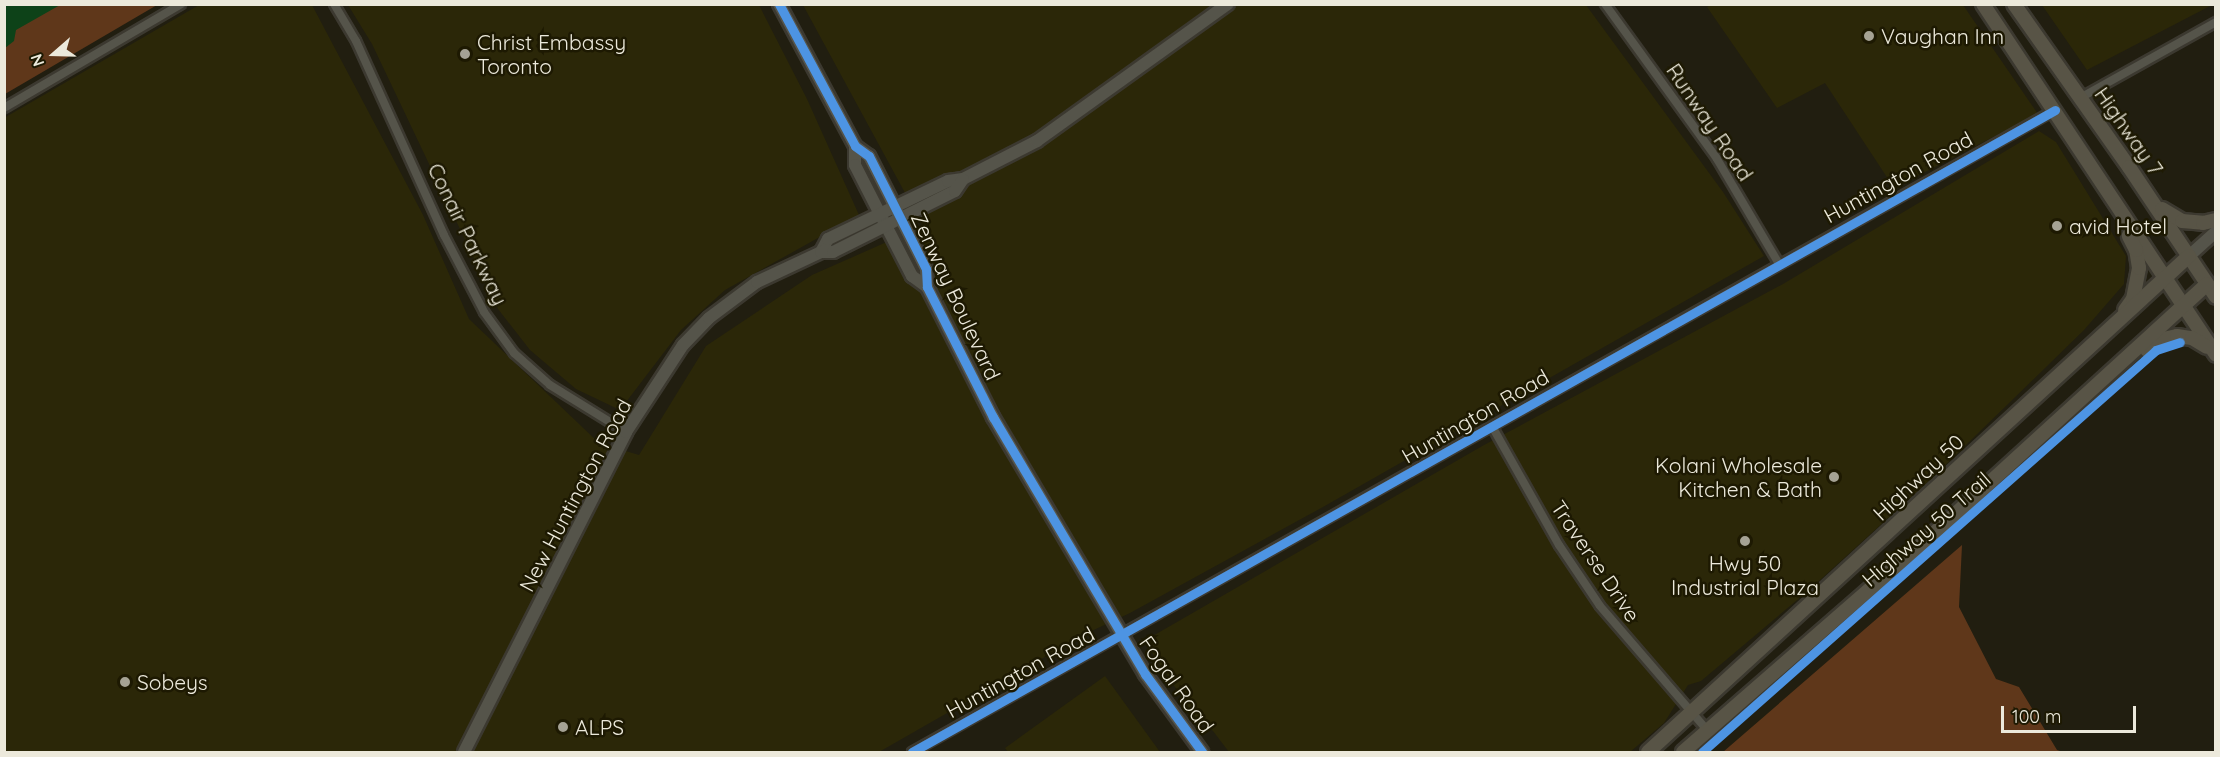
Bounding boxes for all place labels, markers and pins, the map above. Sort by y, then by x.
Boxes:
place label: Vaughan Inn [1881,23,2004,49]
place label: Christ Embassy Toronto [477,29,626,79]
marker: Vaughan Inn [1862,29,1876,43]
marker: Christ Embassy Toronto [458,47,472,61]
place label: avid Hotel [2069,213,2167,239]
marker: avid Hotel [2050,219,2064,233]
place label: Kolani Wholesale Kitchen & Bath [1655,452,1822,502]
marker: Kolani Wholesale Kitchen & Bath [1827,470,1841,484]
marker: Hwy 50 Industrial Plaza [1738,534,1752,548]
place label: Hwy 50 Industrial Plaza [1671,550,1819,600]
place label: Sobeys [137,669,208,695]
marker: Sobeys [118,675,132,689]
place label: ALPS [575,714,624,740]
marker: ALPS [556,720,570,734]

